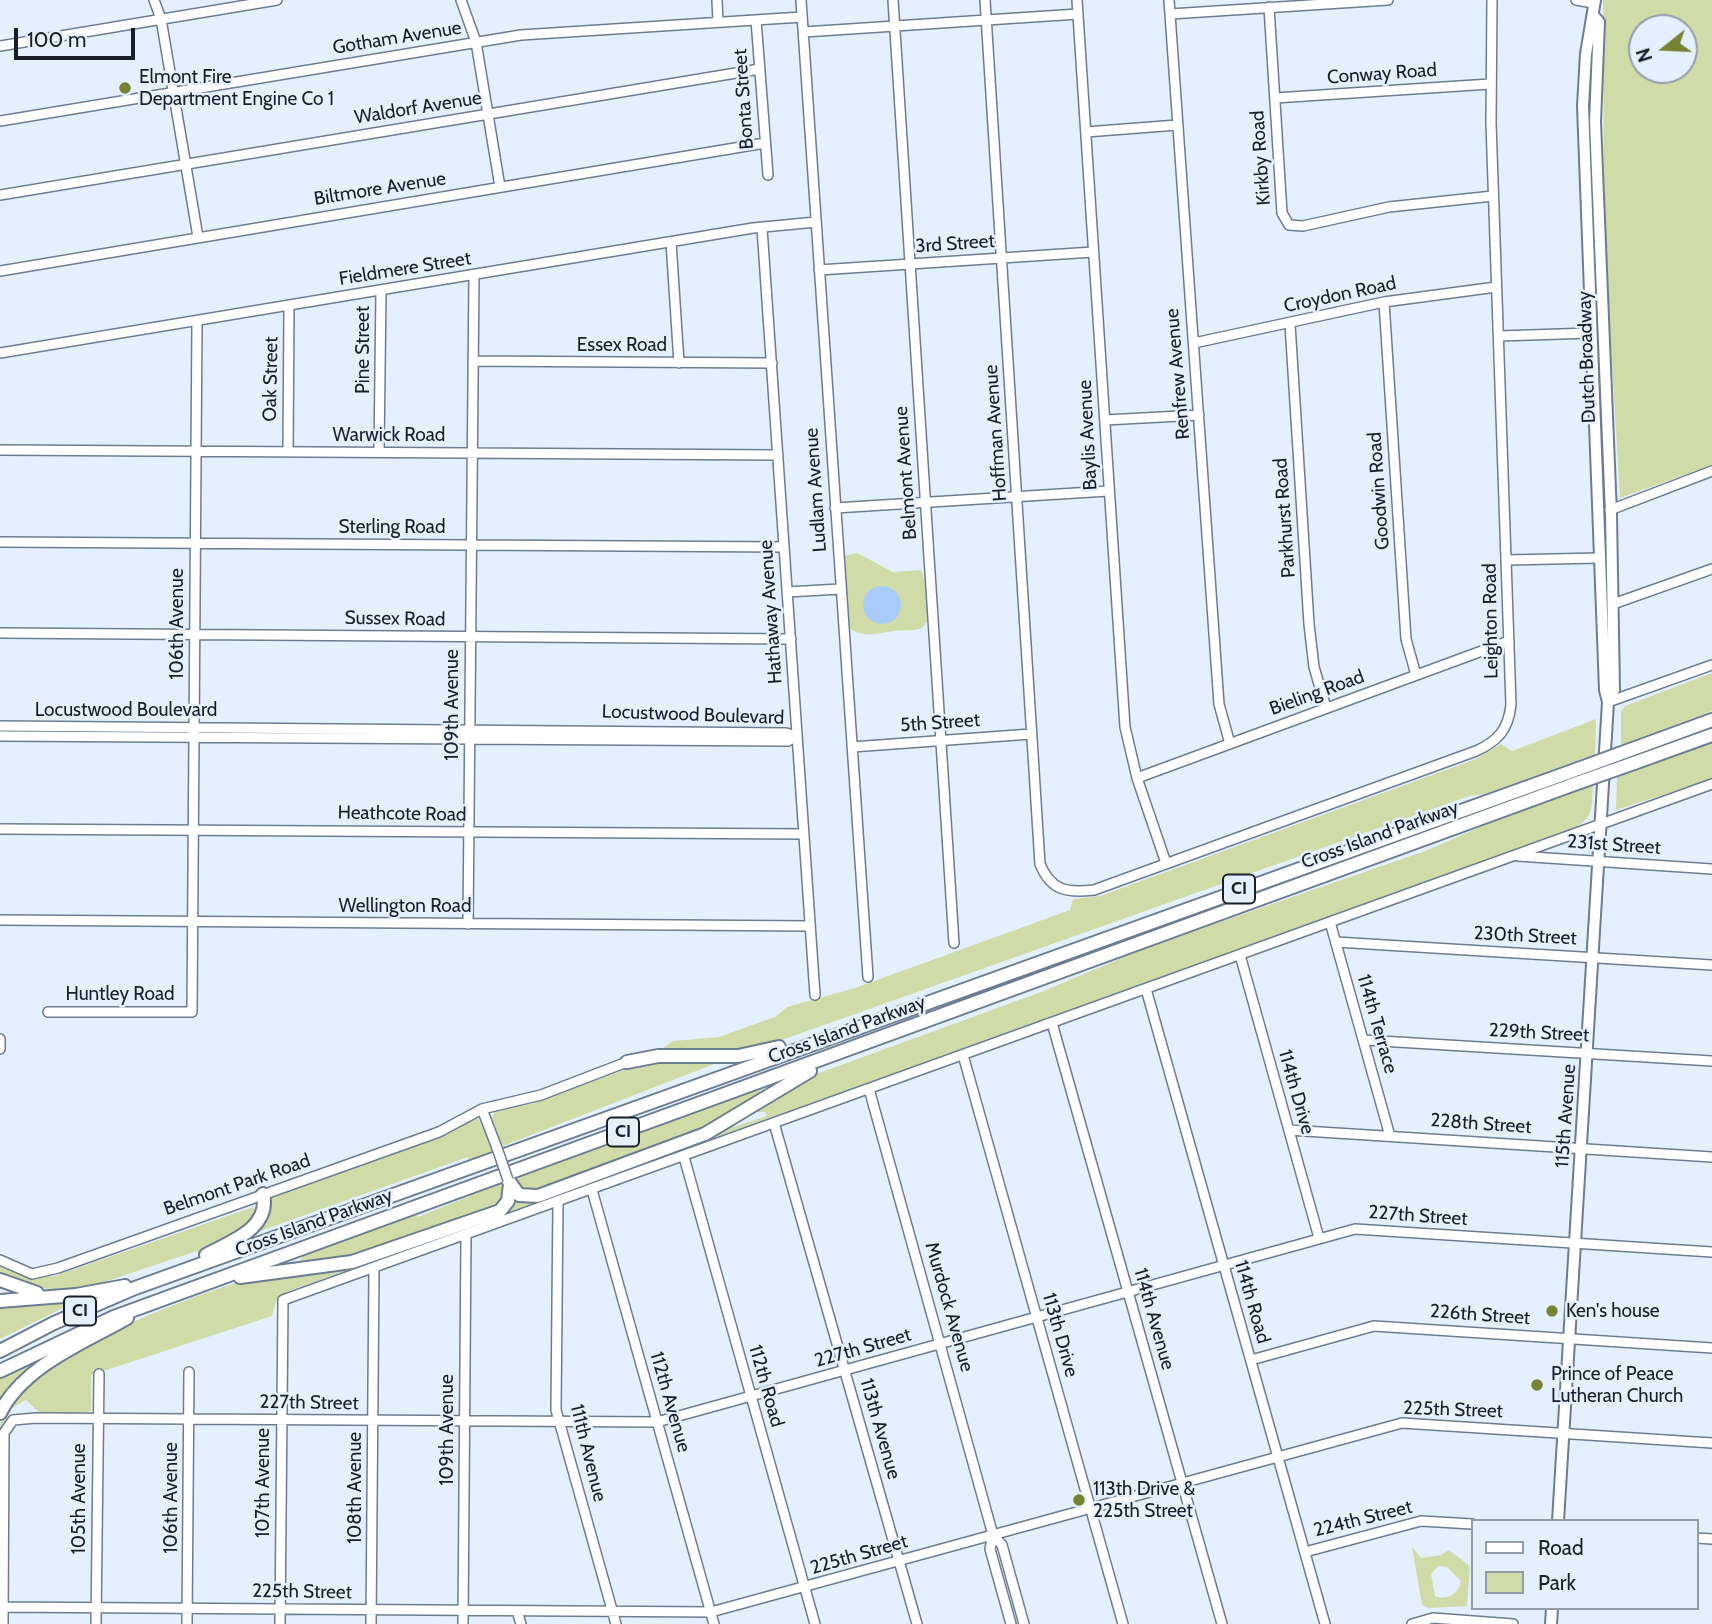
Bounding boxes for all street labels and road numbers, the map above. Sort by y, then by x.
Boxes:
street label: Gotham Avenue [331,17,463,59]
street label: Bonta Street [729,48,759,150]
street label: Conway Road [1326,59,1438,89]
street label: Waldorf Avenue [353,87,483,129]
street label: Kirkby Road [1246,110,1276,206]
street label: Biltmore Avenue [312,167,448,211]
street label: 3rd Street [914,230,996,258]
street label: Fieldmere Street [337,247,473,291]
street label: Croydon Road [1282,272,1398,318]
street label: Dutch Broadway [1573,290,1601,424]
street label: Pine Street [352,306,374,394]
street label: Renfrew Avenue [1161,308,1195,440]
street label: Essex Road [577,334,667,356]
street label: Oak Street [259,336,283,422]
street label: Hoffman Avenue [980,364,1012,502]
street label: Baylis Avenue [1074,379,1102,491]
street label: Belmont Avenue [890,405,922,541]
street label: Warwick Road [333,424,445,446]
street label: Ludlam Avenue [800,427,832,553]
street label: Goodwin Road [1364,431,1394,551]
street label: Parkhurst Road [1269,457,1301,579]
street label: Sterling Road [339,516,445,538]
street label: Hathaway Avenue [755,539,787,685]
street label: Leighton Road [1479,563,1503,679]
street label: 106th Avenue [166,568,188,680]
street label: Sussex Road [344,607,446,631]
street label: 109th Avenue [441,649,463,761]
street label: Bieling Road [1267,665,1367,721]
street label: Locustwood Boulevard [35,699,217,721]
street label: Locustwood Boulevard [601,700,785,730]
street label: 5th Street [899,709,981,737]
street label: Cross Island Parkway [1298,796,1462,874]
street label: Heathcote Road [337,801,467,827]
street label: 231st Street [1566,830,1662,860]
road number: CI [1223,874,1255,904]
street label: Wellington Road [339,895,471,917]
street label: 230th Street [1473,922,1577,950]
street label: 114th Terrace [1352,972,1402,1076]
street label: Huntley Road [65,983,175,1005]
street label: Cross Island Parkway [765,991,929,1069]
street label: 229th Street [1488,1019,1590,1047]
street label: 114th Drive [1273,1047,1319,1137]
street label: 115th Avenue [1551,1063,1581,1169]
street label: 228th Street [1430,1109,1532,1139]
road number: CI [607,1118,639,1147]
street label: Belmont Park Road [161,1149,313,1221]
street label: Cross Island Parkway [232,1184,396,1262]
street label: 227th Street [1368,1201,1468,1231]
street label: Murdock Avenue [920,1240,978,1374]
street label: 114th Road [1229,1258,1275,1346]
street label: 114th Avenue [1129,1266,1179,1372]
street label: 113th Drive [1037,1290,1083,1380]
road number: CI [64,1296,96,1326]
street label: 226th Street [1429,1300,1531,1330]
street label: 227th Street [812,1323,914,1373]
street label: 112th Road [743,1342,789,1430]
street label: 112th Avenue [645,1349,695,1455]
street label: 109th Avenue [436,1374,458,1486]
street label: 113th Avenue [855,1376,905,1482]
street label: 227th Street [259,1391,359,1415]
street label: 225th Street [1403,1397,1503,1423]
street label: 111th Avenue [565,1402,611,1504]
street label: 107th Avenue [252,1428,274,1538]
street label: 108th Avenue [344,1432,366,1544]
street label: 106th Avenue [160,1442,182,1554]
street label: 105th Avenue [68,1444,90,1554]
street label: 224th Street [1311,1496,1415,1542]
street label: 225th Street [808,1530,910,1580]
street label: 225th Street [252,1580,352,1604]

